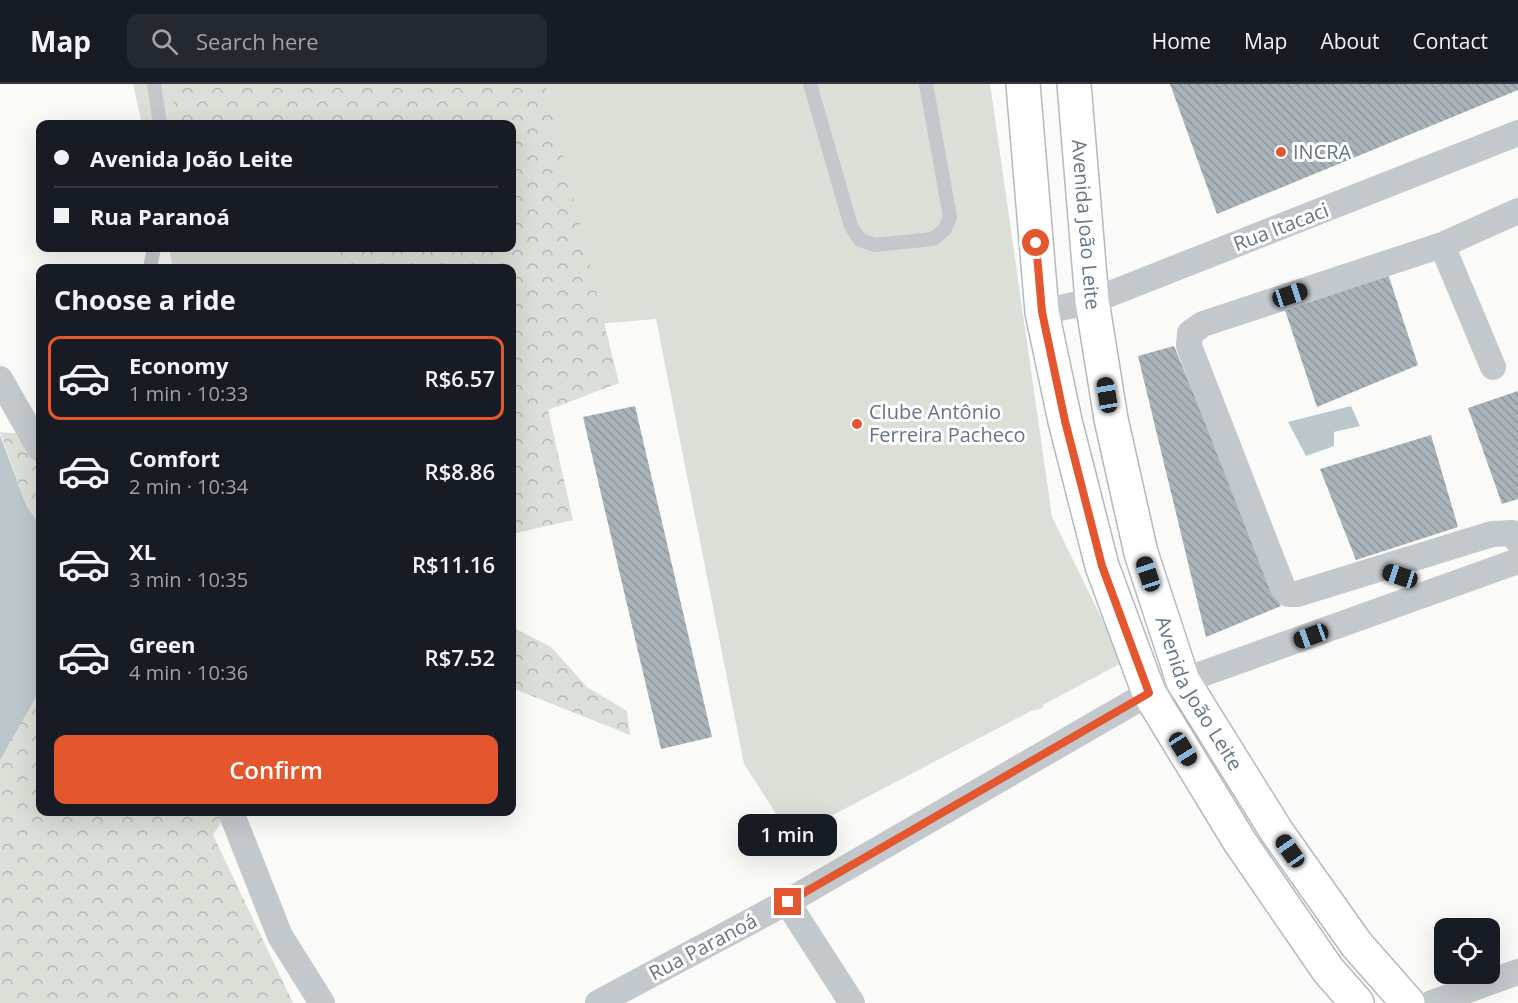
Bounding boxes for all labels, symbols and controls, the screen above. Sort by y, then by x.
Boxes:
search box [127,14,547,68]
text: Map [30,22,91,60]
icon: search [148,25,181,58]
text: Search here [196,26,319,56]
text: Home [1152,27,1211,55]
text: Map [1244,27,1287,55]
text: About [1320,27,1380,55]
text: Contact [1413,27,1488,55]
street label: Avenida João Leite [1066,138,1107,312]
place label: INCRA [1293,138,1352,165]
text: Avenida João Leite [90,143,293,173]
marker: INCRA [1274,145,1288,159]
street label: Rua Itacaci [1229,196,1332,257]
text: Rua Paranoá [90,201,230,231]
route start [1022,229,1049,256]
text: Choose a ride [54,281,236,318]
car [1270,281,1310,309]
text: Economy [129,350,228,380]
icon: car [57,351,111,405]
text: R$6.57 [425,363,495,393]
car [1095,376,1119,414]
text: 1 min · 10:33 [129,380,248,407]
place label: Clube Antônio Ferreira Pacheco [869,398,1026,448]
marker: Clube Antônio Ferreira Pacheco [850,417,864,431]
text: Comfort [129,443,220,473]
icon: car [57,444,111,498]
text: R$8.86 [425,456,495,486]
text: 2 min · 10:34 [129,473,248,500]
text: XL [129,536,156,566]
icon: car [57,537,111,591]
text: R$11.16 [412,549,495,579]
car [1134,554,1162,594]
car [1380,562,1420,590]
text: 3 min · 10:35 [129,566,248,593]
street label: Avenida João Leite [1150,612,1249,775]
car [1291,621,1331,651]
text: Green [129,629,195,659]
icon: car [57,630,111,684]
text: R$7.52 [425,642,495,672]
text: 4 min · 10:36 [129,659,248,686]
car [1166,729,1200,769]
button: Confirm [54,735,498,804]
callout: 1 min [738,815,838,857]
text: 1 min [761,821,815,848]
car [1272,831,1308,871]
route end [774,888,801,915]
street label: Rua Paranoá [644,907,762,986]
map controls [1434,918,1500,984]
button: locate [1434,918,1500,984]

